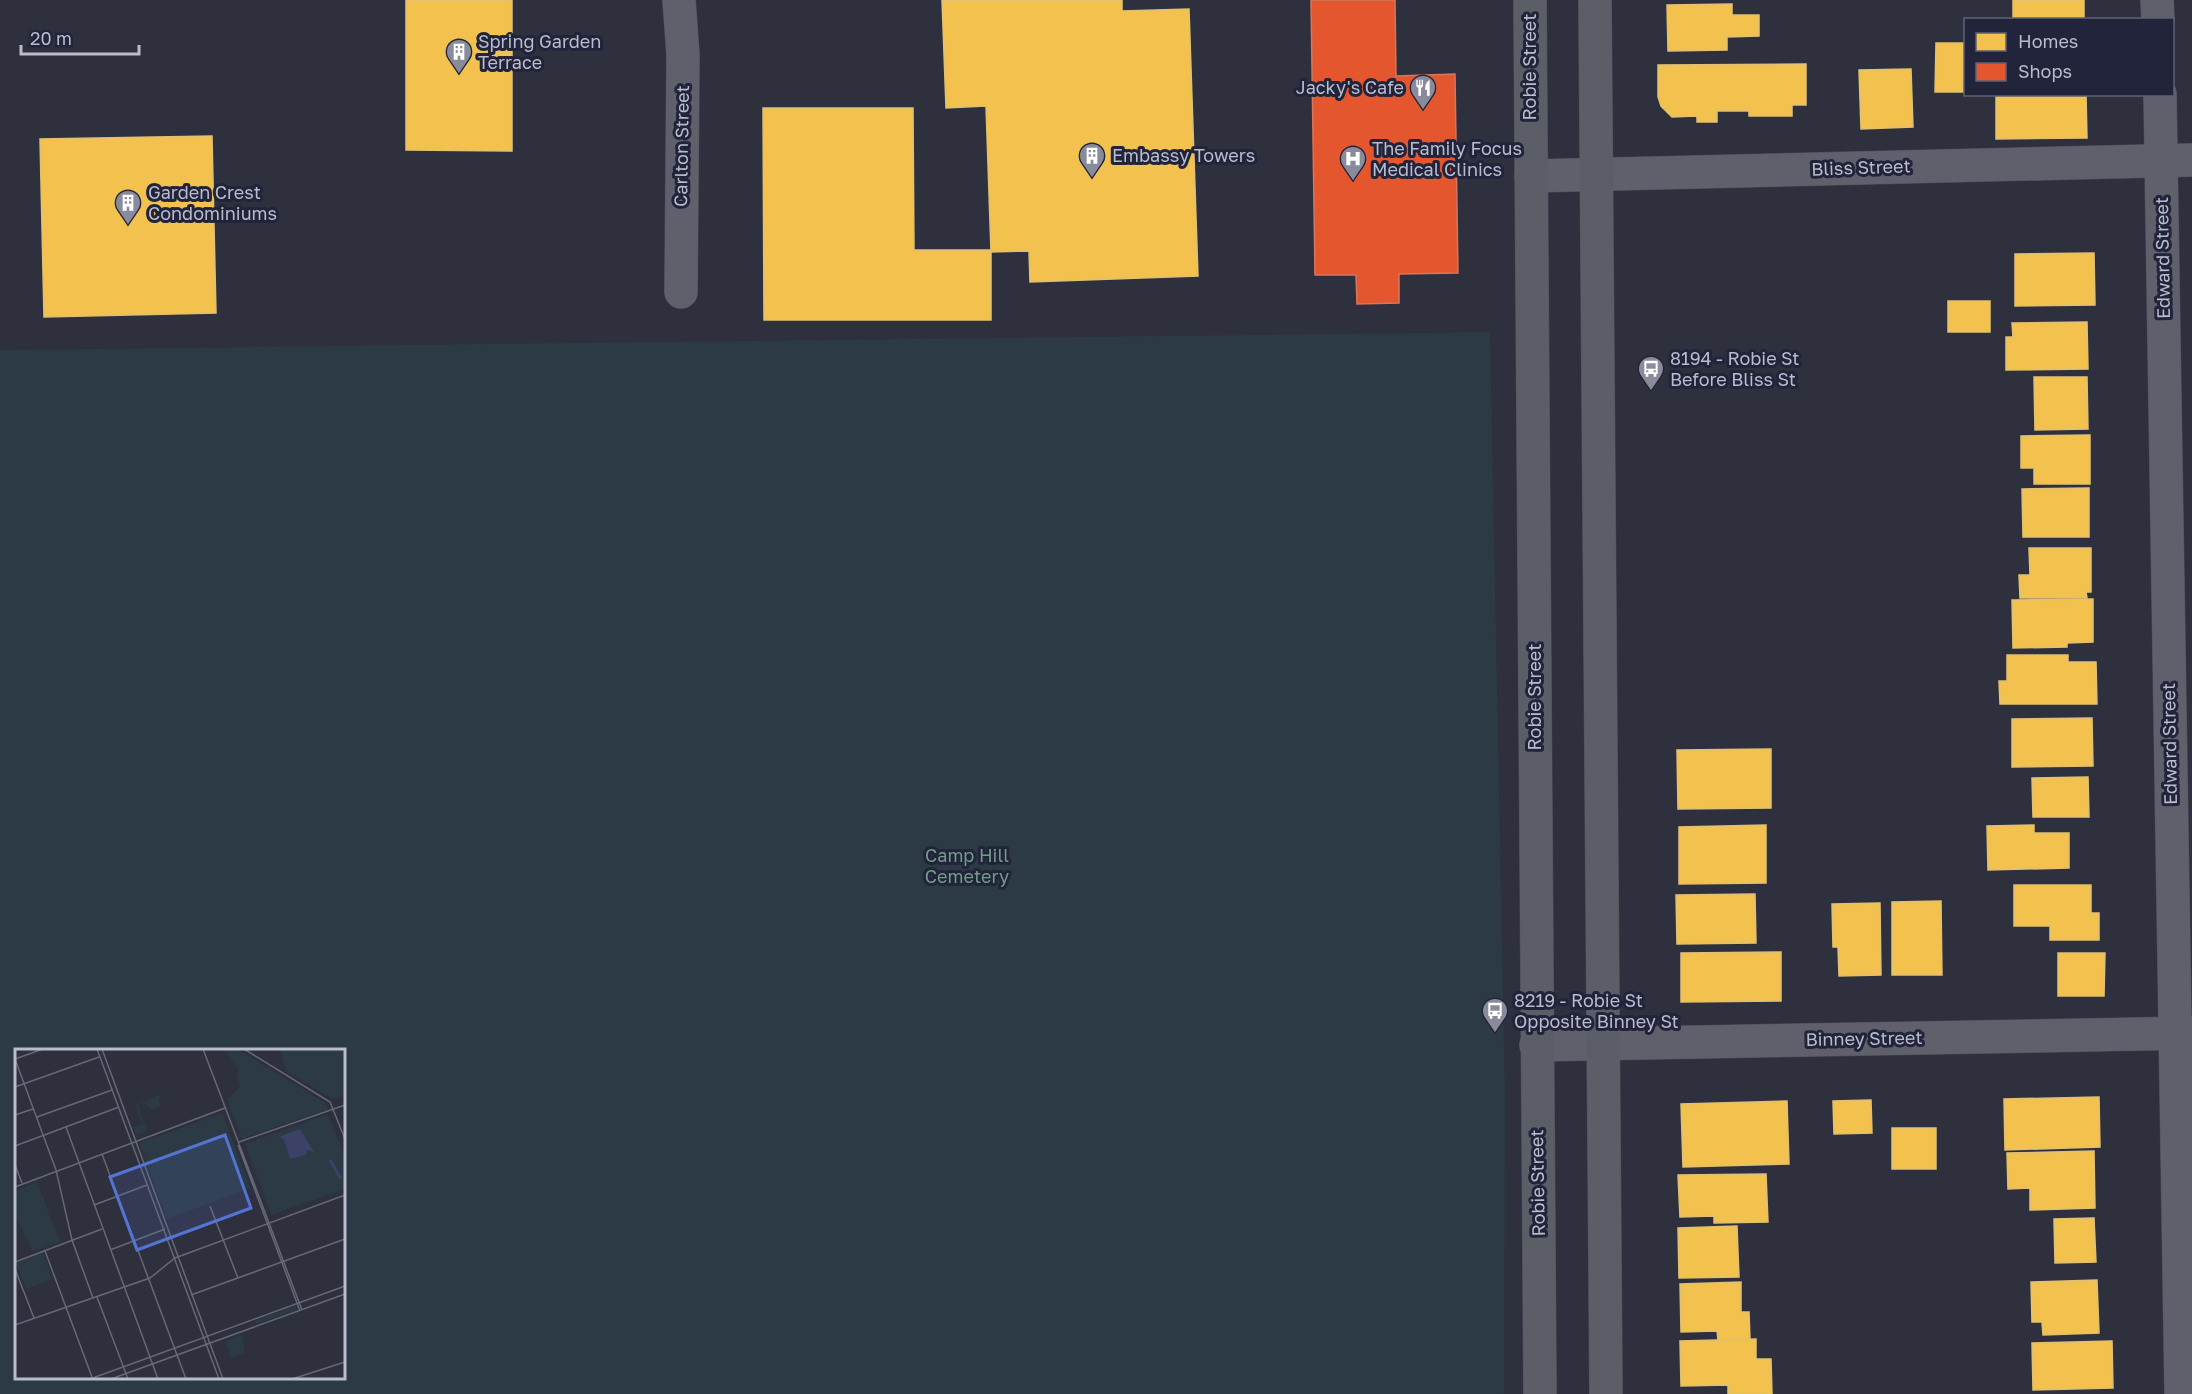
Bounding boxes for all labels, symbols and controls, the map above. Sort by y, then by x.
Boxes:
street label: Robie Street [1518,14,1540,120]
scale bar [21,18,140,56]
legend [1964,18,2174,96]
text: 20 m [30,27,72,49]
place label: Spring Garden Terrace [478,30,601,73]
text: Homes [2018,30,2078,52]
building icon: Spring Garden Terrace [444,37,474,75]
text: Shops [2018,60,2072,82]
restaurant icon: Jacky's Cafe [1408,73,1438,111]
place label: Jacky's Cafe [1296,76,1404,98]
street label: Carlton Street [669,85,693,207]
place label: The Family Focus Medical Clinics [1372,137,1522,180]
building icon: Embassy Towers [1077,141,1107,179]
place label: Embassy Towers [1112,144,1255,166]
hospital icon: The Family Focus Medical Clinics [1338,144,1368,182]
street label: Bliss Street [1811,154,1911,180]
place label: Garden Crest Condominiums [148,181,277,224]
building icon: Garden Crest Condominiums [113,188,143,226]
street label: Edward Street [2150,197,2174,319]
place label: 8194 - Robie St Before Bliss St [1670,347,1799,390]
bus stop icon: 8194 - Robie St Before Bliss St [1636,354,1666,392]
street label: Robie Street [1523,644,1545,750]
street label: Edward Street [2157,683,2181,805]
park label: Camp Hill Cemetery [925,844,1009,887]
place label: 8219 - Robie St Opposite Binney St [1514,989,1679,1032]
bus stop icon: 8219 - Robie St Opposite Binney St [1480,996,1510,1034]
street label: Binney Street [1805,1026,1923,1050]
inset map [15,1049,345,1379]
street label: Robie Street [1525,1129,1549,1237]

